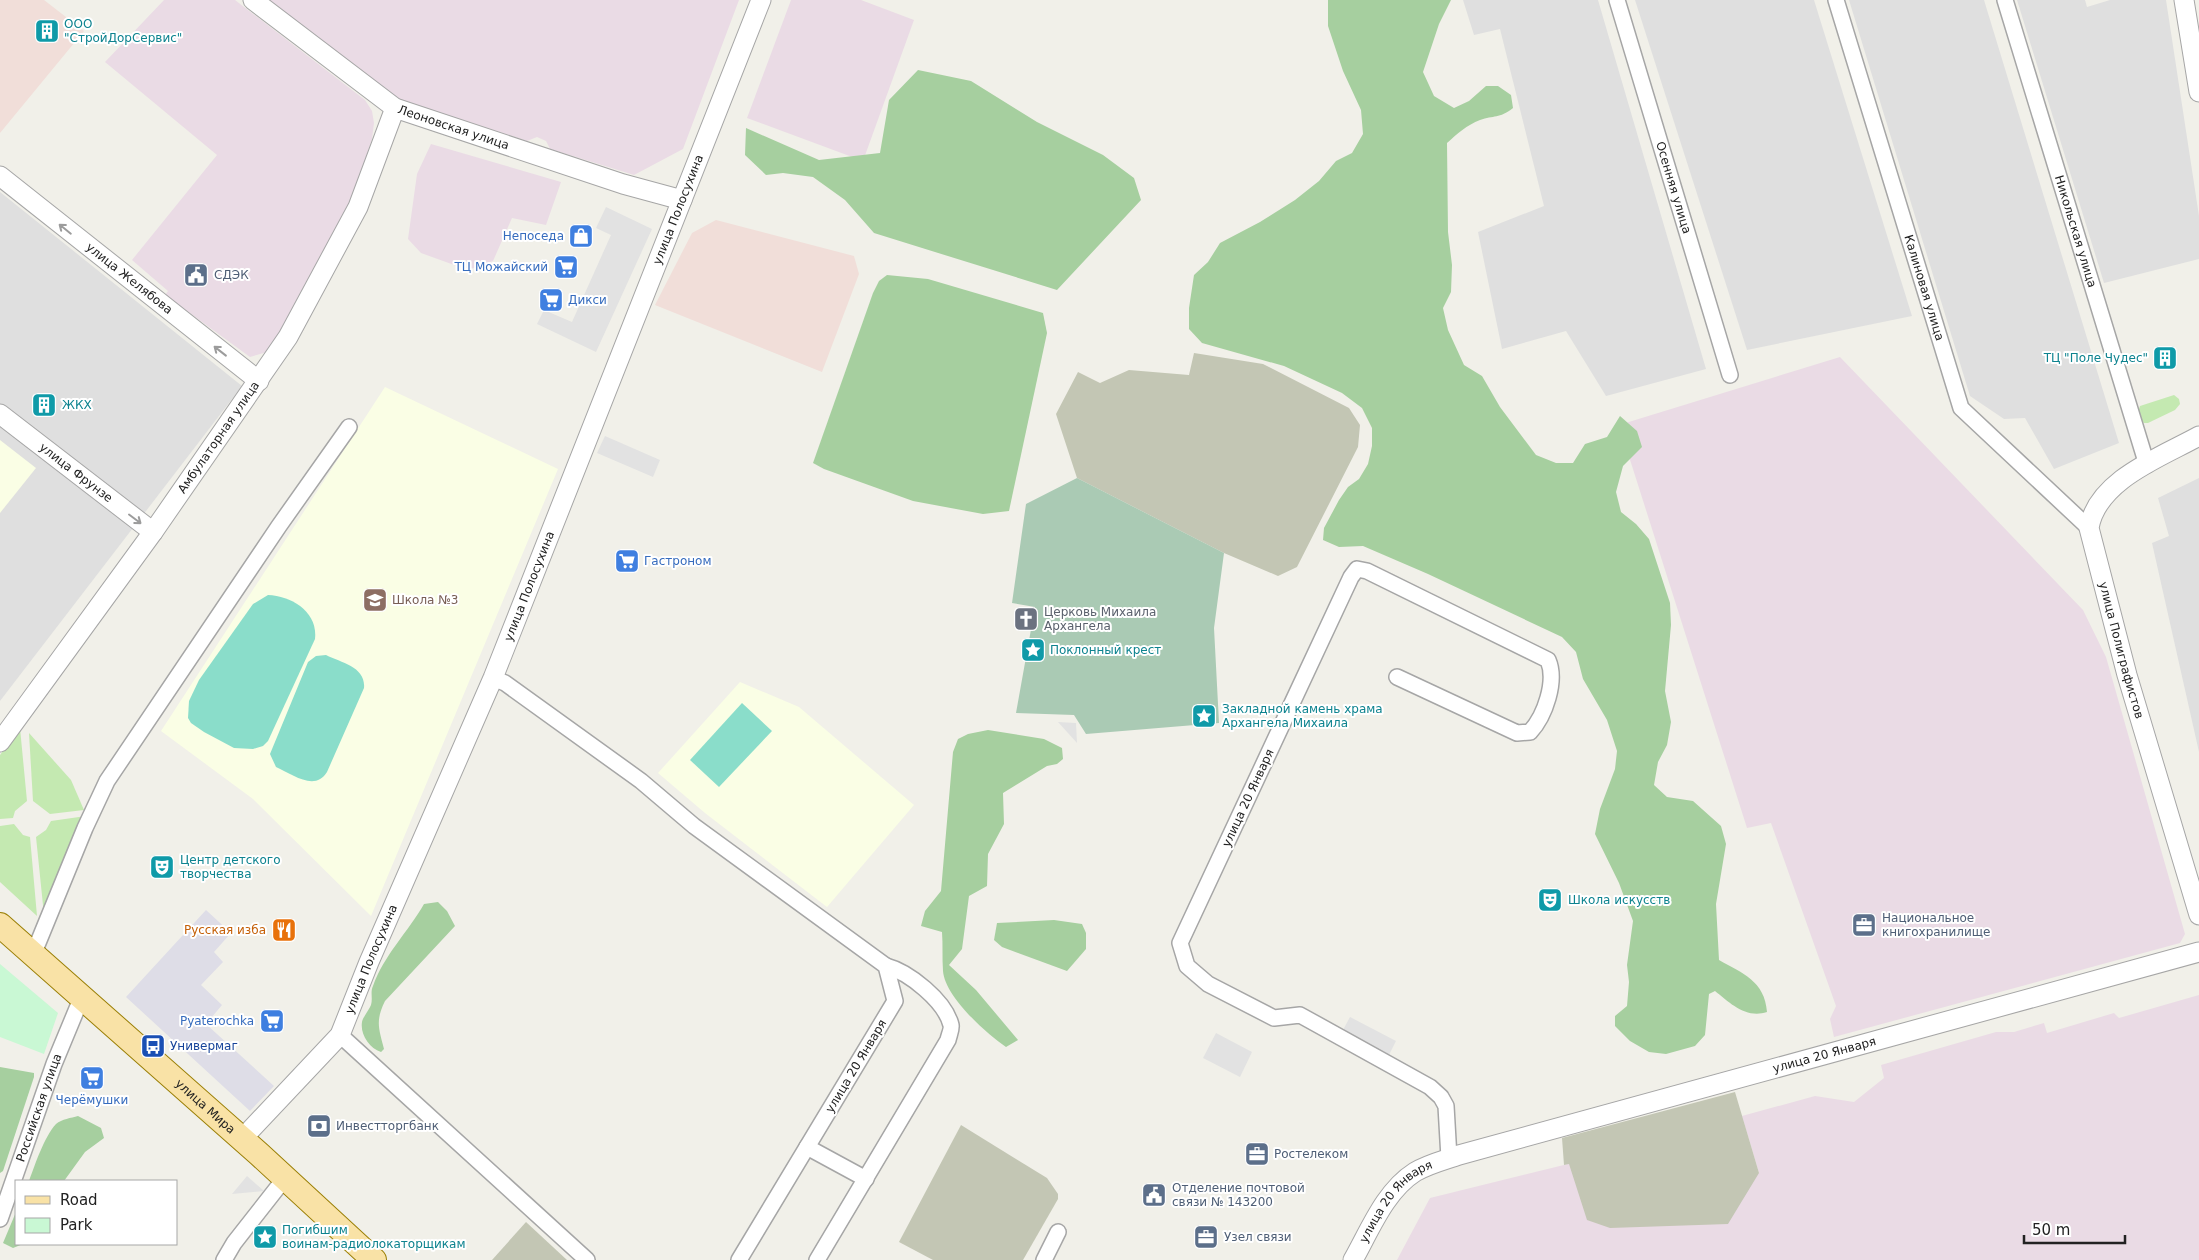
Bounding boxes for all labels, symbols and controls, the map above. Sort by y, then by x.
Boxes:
place label: ООО "СтройДорСервис" [64,17,182,45]
building icon: ООО "СтройДорСервис" [34,18,60,44]
street label: Леоновская улица [396,102,511,153]
street label: Осенняя улица [1653,140,1694,235]
street label: улица Полосухина [650,153,706,267]
street label: Никольская улица [2052,174,2099,289]
one-way arrow [59,223,72,234]
shop icon: Непоседа [568,223,594,249]
place label: Непоседа [503,229,564,243]
street label: Калиновая улица [1901,233,1947,343]
street label: улица Желябова [83,240,175,317]
supermarket icon: ТЦ Можайский [553,254,579,280]
place label: ТЦ Можайский [453,260,548,274]
public building icon: СДЭК [183,262,209,288]
place label: СДЭК [214,268,249,282]
supermarket icon: Дикси [538,287,564,313]
place label: Дикси [568,293,607,307]
building icon: ТЦ "Поле Чудес" [2152,345,2178,371]
one-way arrow [213,346,227,356]
place label: ТЦ "Поле Чудес" [2043,351,2148,365]
street label: Амбулаторная улица [175,379,262,496]
building icon: ЖКХ [31,392,57,418]
place label: ЖКХ [62,398,92,412]
street label: улица Фрунзе [37,440,115,505]
one-way arrow [128,514,142,524]
street label: улица Полосухина [501,529,557,643]
supermarket icon: Гастроном [614,548,640,574]
place label: Гастроном [644,554,711,568]
street label: улица Полиграфистов [2096,580,2147,720]
school or university icon: Школа №3 [362,587,388,613]
place label: Школа №3 [392,593,458,607]
place label: Церковь Михаила Архангела [1044,605,1156,633]
church icon: Церковь Михаила Архангела [1013,606,1039,632]
place icon: Поклонный крест [1020,637,1046,663]
place label: Поклонный крест [1050,643,1161,657]
place label: Закладной камень храма Архангела Михаила [1222,702,1383,730]
place icon: Закладной камень храма Архангела Михаила [1191,703,1217,729]
street label: улица 20 Января [1219,747,1277,849]
place label: Центр детского творчества [180,853,280,881]
theatre icon: Центр детского творчества [149,854,175,880]
theatre icon: Школа искусств [1537,887,1563,913]
place label: Школа искусств [1568,893,1670,907]
street label: улица Полосухина [342,902,400,1016]
place label: Национальное книгохранилище [1882,911,1990,939]
office icon: Национальное книгохранилище [1851,912,1877,938]
restaurant icon: Русская изба [271,917,297,943]
place label: Русская изба [184,923,266,937]
supermarket icon: Pyaterochka [259,1008,285,1034]
place label: Pyaterochka [180,1014,254,1028]
street label: улица 20 Января [823,1017,889,1115]
bus stop icon: Универмаг [140,1033,166,1059]
street label: улица 20 Января [1771,1034,1878,1076]
place label: Универмаг [170,1039,238,1053]
street label: Российская улица [13,1051,65,1164]
supermarket icon: Черёмушки [79,1065,105,1091]
street label: улица Мира [172,1076,238,1137]
place label: Черёмушки [56,1093,128,1107]
bank icon: Инвестторгбанк [306,1113,332,1139]
place label: Инвестторгбанк [336,1119,439,1133]
office icon: Ростелеком [1244,1141,1270,1167]
place label: Ростелеком [1274,1147,1348,1161]
street label: улица 20 Января [1357,1158,1434,1245]
legend [15,1180,178,1245]
place label: Отделение почтовой связи № 143200 [1172,1181,1305,1209]
public building icon: Отделение почтовой связи № 143200 [1141,1182,1167,1208]
text: Road [60,1191,98,1209]
scale bar [2024,1212,2125,1244]
text: Park [60,1216,93,1234]
text: 50 m [2032,1221,2070,1239]
place label: Погибшим воинам-радиолокаторщикам [282,1223,466,1251]
place icon: Погибшим воинам-радиолокаторщикам [252,1224,278,1250]
office icon: Узел связи [1193,1224,1219,1250]
place label: Узел связи [1224,1230,1292,1244]

